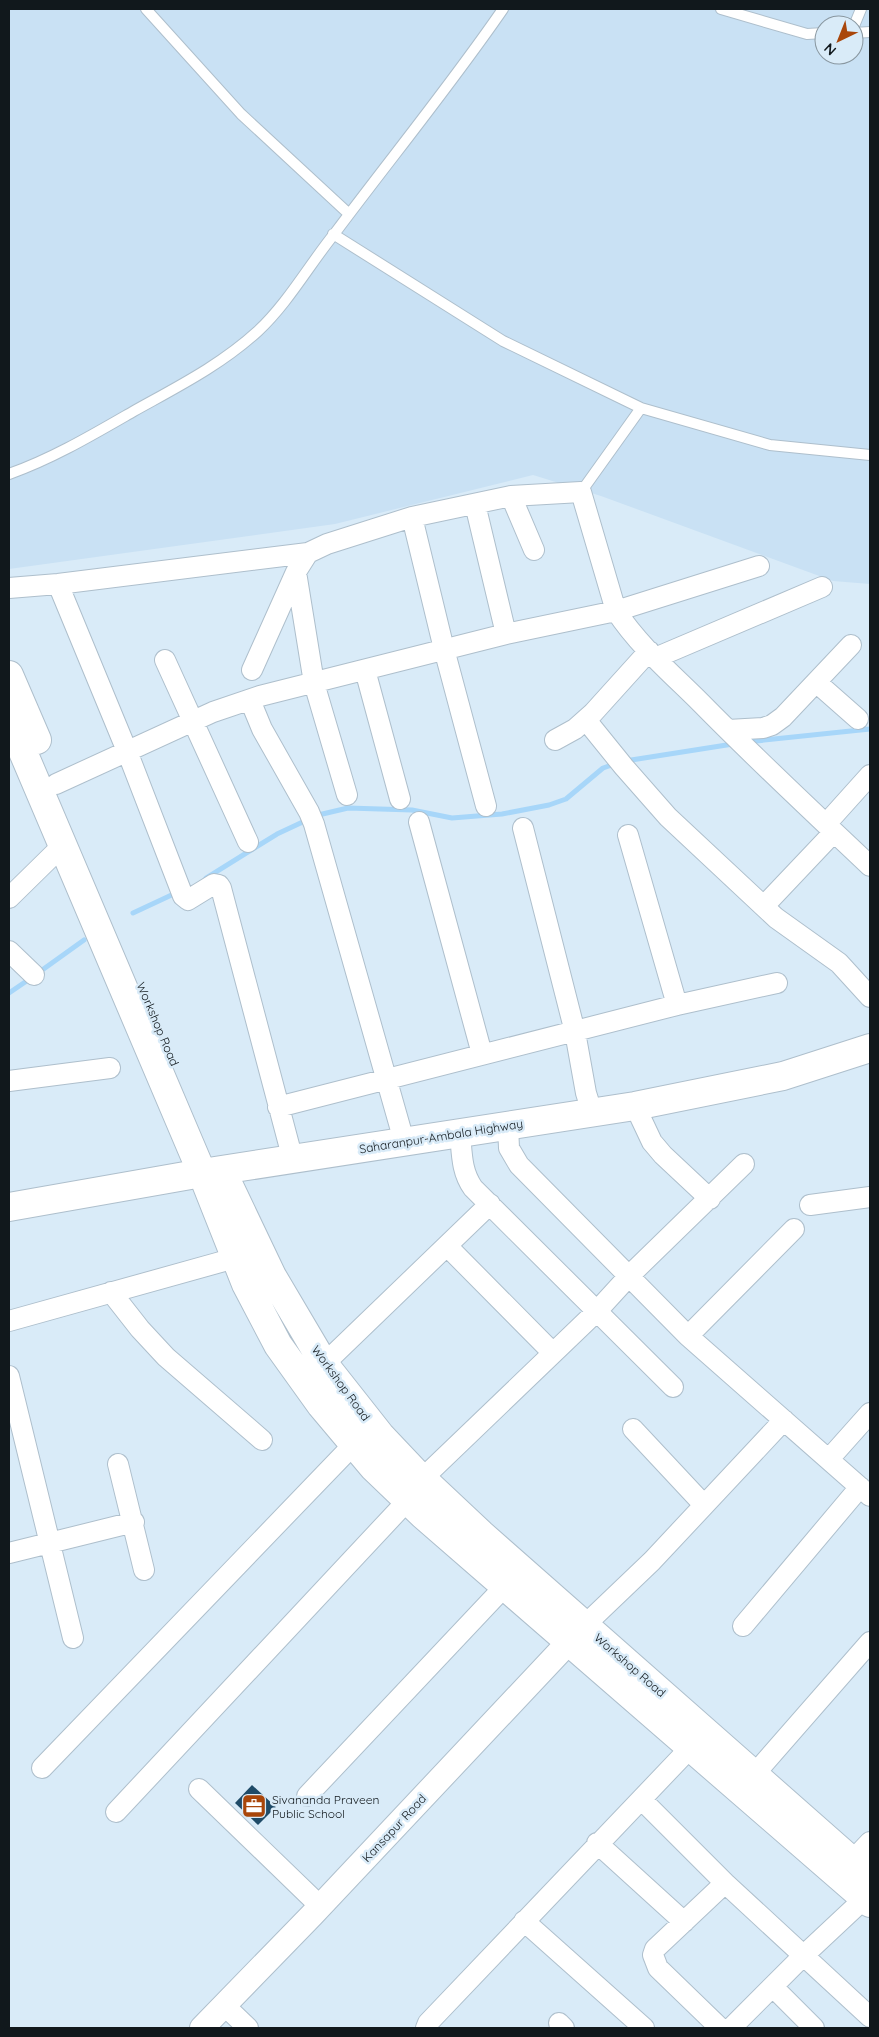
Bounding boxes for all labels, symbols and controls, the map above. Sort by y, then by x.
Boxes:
north arrow [814,15,864,65]
text: N [820,39,840,60]
street label: Workshop Road [134,980,182,1068]
street label: Saharanpur-Ambala Highway [358,1116,524,1156]
street label: Workshop Road [309,1342,373,1424]
street label: Workshop Road [591,1630,669,1700]
street label: Kansapur Road [359,1791,429,1865]
place label: Sivananda Praveen Public School [272,1792,379,1821]
office icon: Sivananda Praveen Public School [241,1793,267,1819]

